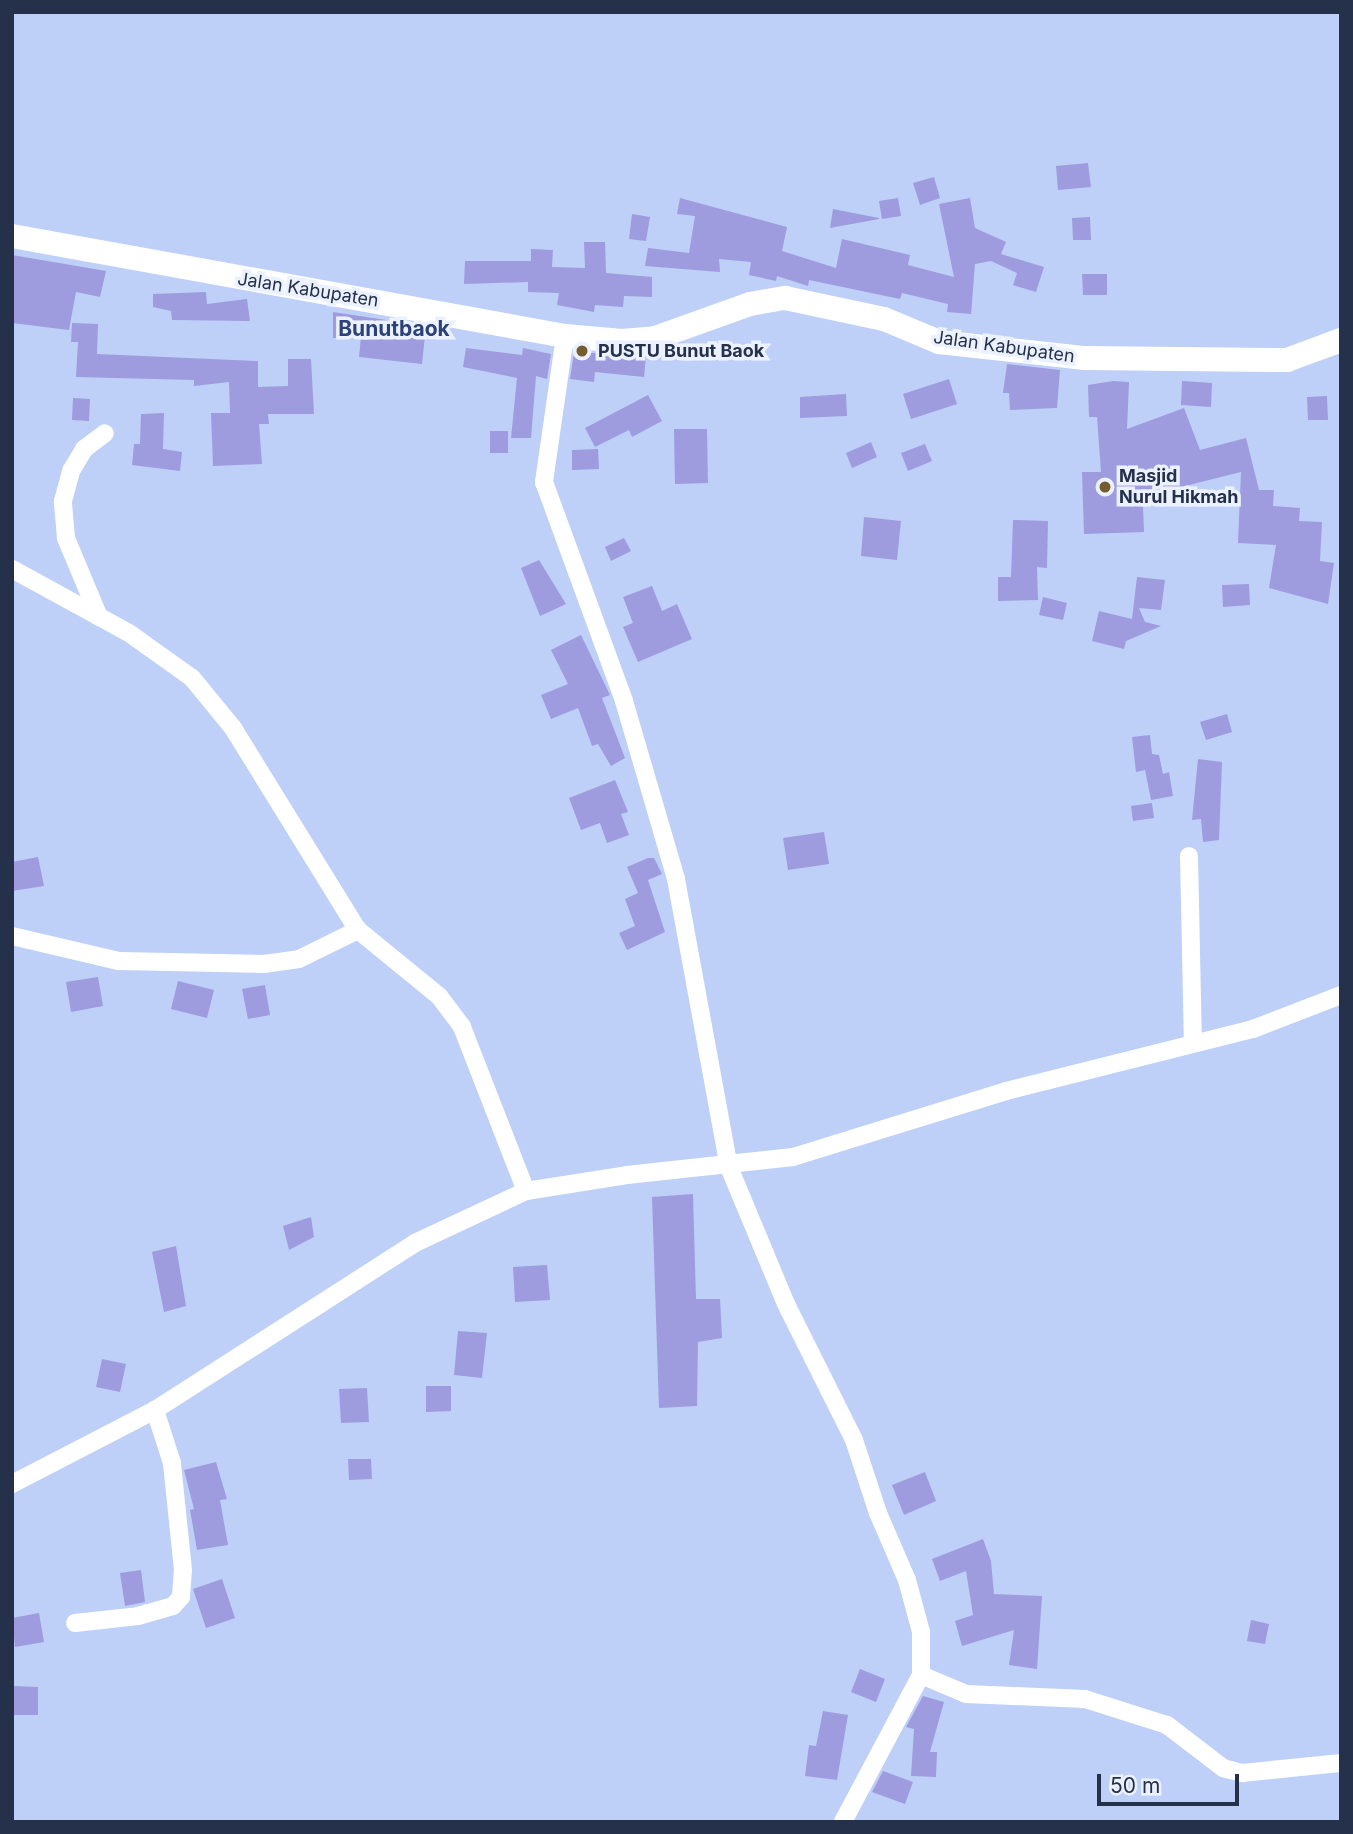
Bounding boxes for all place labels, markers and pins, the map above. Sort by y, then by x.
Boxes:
place label: PUSTU Bunut Baok [598,340,764,362]
marker: PUSTU Bunut Baok [572,341,592,361]
place label: Masjid Nurul Hikmah [1119,466,1238,508]
marker: Masjid Nurul Hikmah [1097,479,1113,495]

